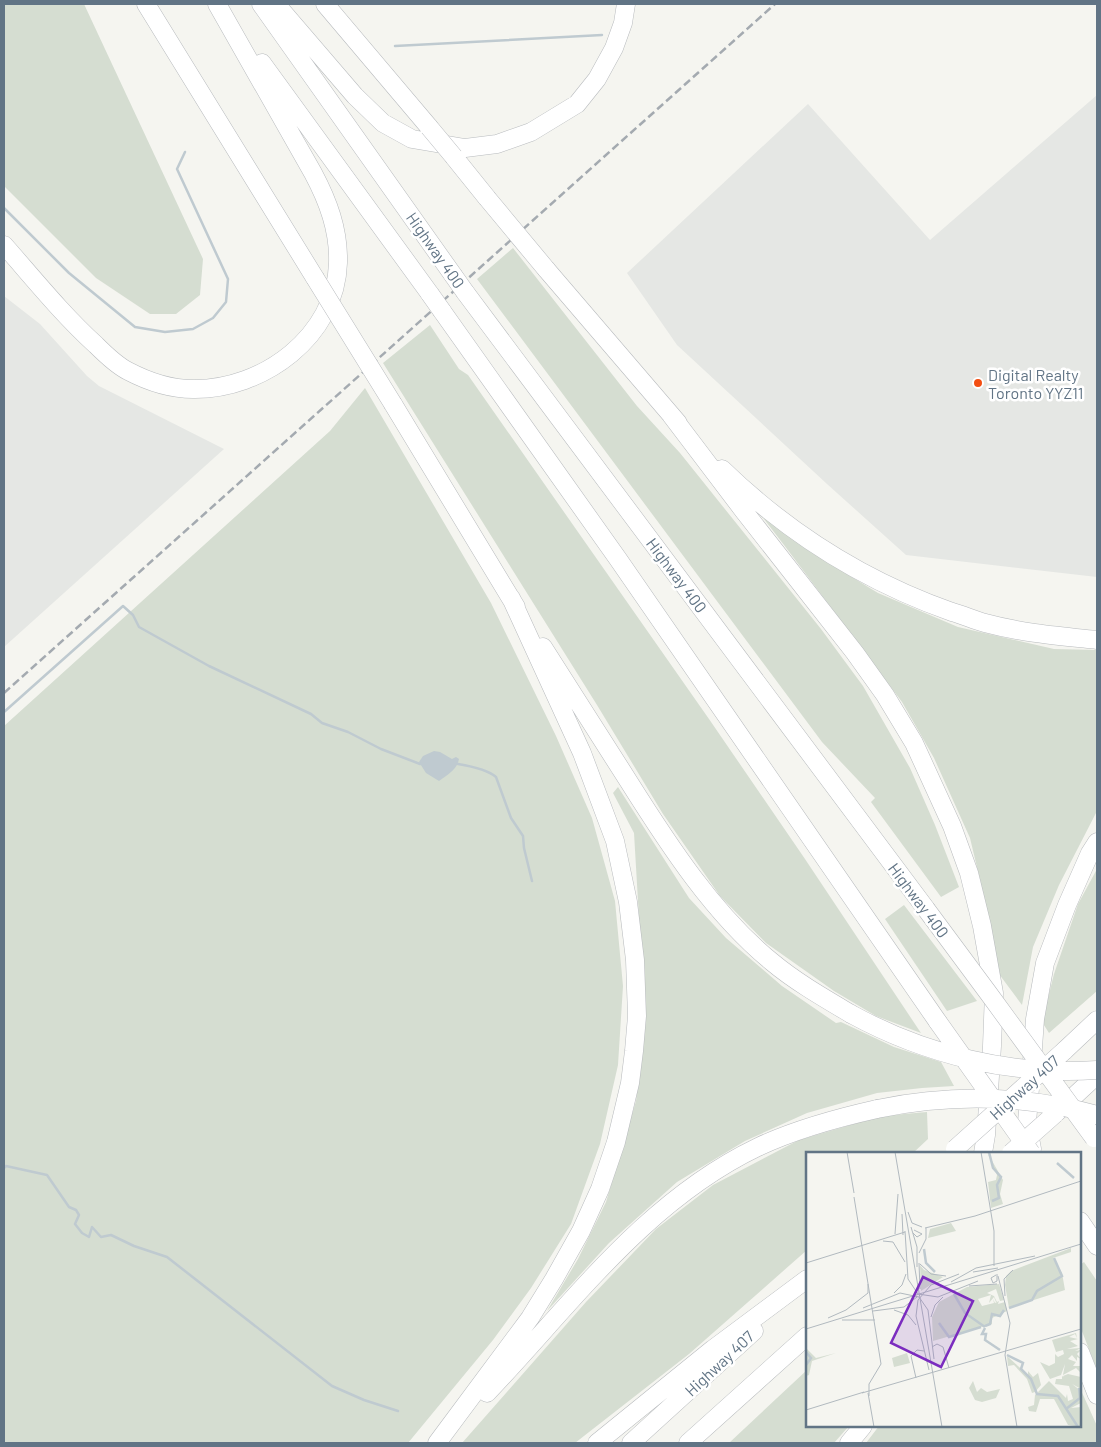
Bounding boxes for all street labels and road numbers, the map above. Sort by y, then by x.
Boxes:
street label: Highway 400 [403,208,469,292]
street label: Highway 400 [643,534,711,616]
street label: Highway 400 [885,859,953,941]
street label: Highway 407 [985,1051,1063,1123]
street label: Highway 407 [681,1326,758,1400]

